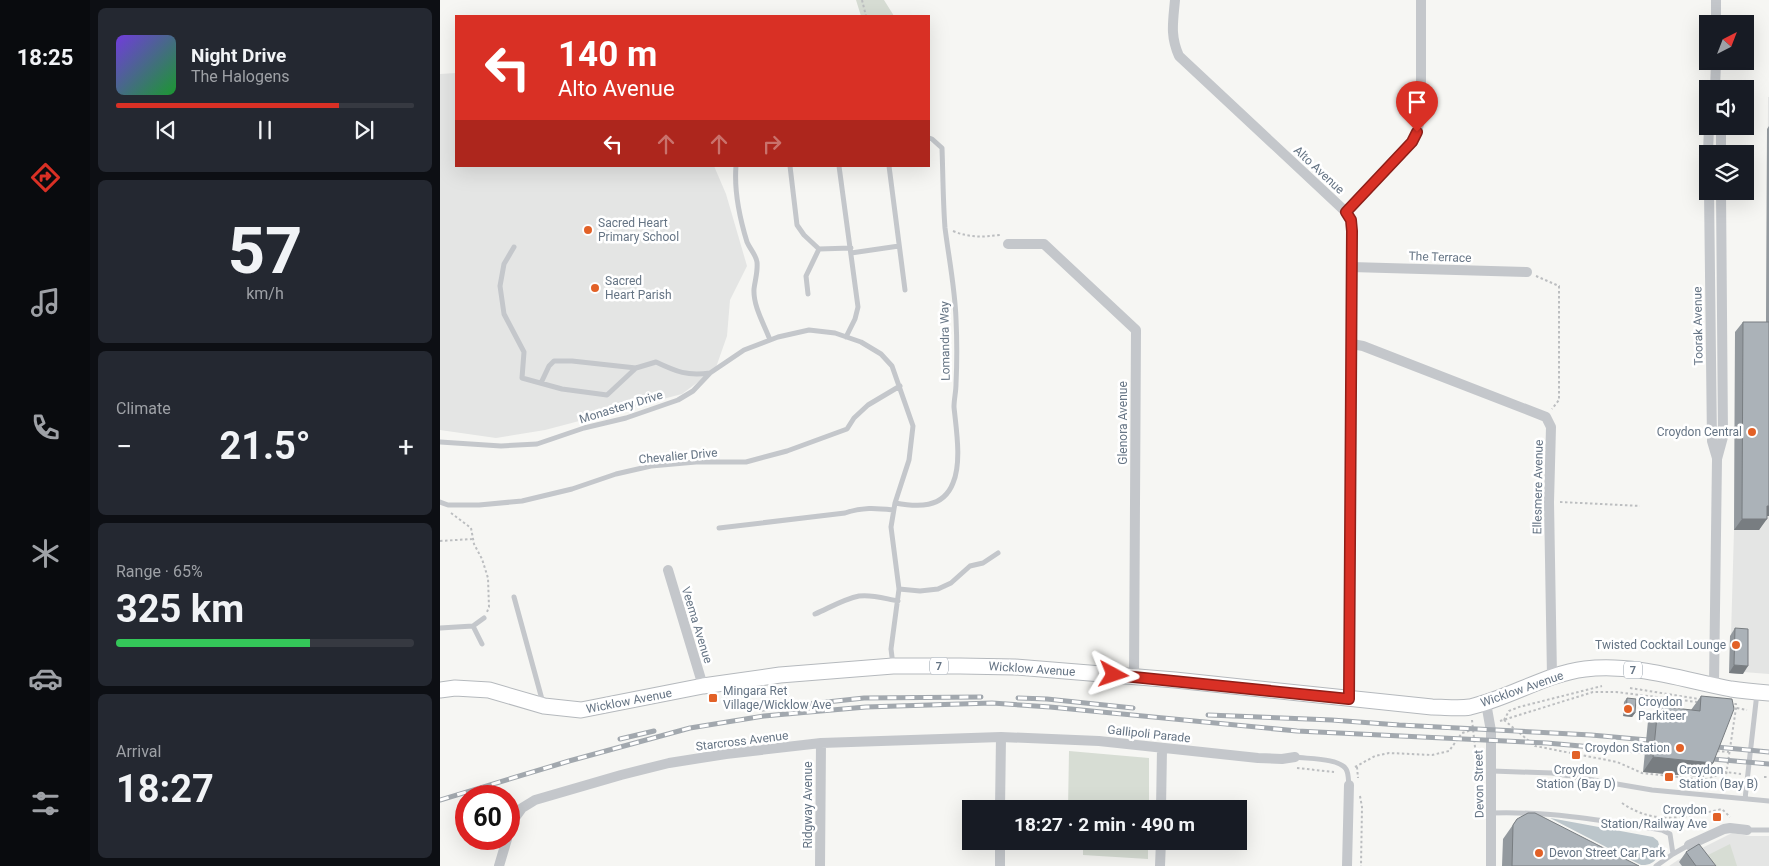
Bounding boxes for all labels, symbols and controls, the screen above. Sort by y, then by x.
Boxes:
north arrow [1699,15,1754,70]
map controls [1699,15,1754,200]
text: 140 m [558,34,657,75]
icon: left [475,35,540,100]
text: Night Drive [191,44,286,67]
text: 18:25 [17,45,73,70]
text: The Halogens [191,67,290,86]
text: Alto Avenue [558,76,675,101]
button: sound [1699,80,1754,135]
pin [1396,81,1438,132]
icon: arrive [1403,88,1431,116]
icon: previous [152,116,180,144]
icon: pause [251,116,279,144]
icon: next [350,116,378,144]
icon: left [599,130,627,158]
icon: ahead [652,130,680,158]
icon: ahead [705,130,733,158]
icon: right [758,130,786,158]
street label: Alto Avenue [1291,143,1347,197]
button: layers [1699,145,1754,200]
icon: directions [28,160,63,195]
text: 57 [228,213,302,289]
place label: Sacred Heart Primary School [598,216,679,244]
marker: Sacred Heart Primary School [582,224,594,236]
street label: The Terrace [1408,249,1472,265]
place label: Sacred Heart Parish [605,274,672,302]
marker: Sacred Heart Parish [589,282,601,294]
text: km/h [246,284,284,303]
icon: music [28,285,63,320]
street label: Toorak Avenue [1690,286,1706,366]
street label: Lomandra Way [937,301,953,381]
street label: Glenora Avenue [1116,381,1130,465]
street label: Monastery Drive [577,388,665,426]
text: Climate [116,399,171,418]
icon: phone [28,410,63,445]
text: 21.5° [219,424,311,468]
place label: Croydon Central [1657,425,1742,439]
marker: Croydon Central [1746,426,1758,438]
text: − [116,430,132,463]
text: + [398,430,414,463]
street label: Ellesmere Avenue [1530,440,1546,534]
street label: Chevalier Drive [638,446,718,466]
icon: climate [28,536,63,571]
text: Range · 65% [116,562,203,581]
street label: Veema Avenue [679,585,715,665]
text: 325 km [116,587,244,631]
place label: Twisted Cocktail Lounge [1595,638,1726,652]
marker: Twisted Cocktail Lounge [1730,639,1742,651]
position arrow [1087,648,1139,700]
road number: 7 [930,658,948,674]
street label: Wicklow Avenue [988,659,1076,679]
icon: car [28,661,63,696]
road number: 7 [1624,662,1642,678]
street label: Wicklow Avenue [1479,668,1565,710]
place label: Mingara Ret Village/Wicklow Ave [723,684,831,712]
street label: Wicklow Avenue [585,686,673,716]
marker: Mingara Ret Village/Wicklow Ave [707,692,719,704]
place label: Croydon Parkiteer [1638,695,1686,723]
marker: Croydon Parkiteer [1622,703,1634,715]
street label: Gallipoli Parade [1107,723,1191,745]
street label: Starcross Avenue [695,728,789,754]
place label: Croydon Station [1585,741,1670,755]
text: Arrival [116,742,161,761]
marker: Croydon Station [1674,742,1686,754]
marker: Croydon Station (Bay D) [1570,749,1582,761]
street label: Devon Street [1471,750,1487,818]
street label: Ridgway Avenue [801,761,815,849]
place label: Croydon Station (Bay D) [1536,763,1616,791]
place label: Croydon Station (Bay B) [1679,763,1758,791]
text: 18:27 [116,767,214,811]
marker: Croydon Station (Bay B) [1663,771,1675,783]
speed limit sign: 60 [455,785,520,850]
icon: filters [28,786,63,821]
place label: Croydon Station/Railway Ave [1601,803,1707,831]
marker: Croydon Station/Railway Ave [1711,811,1723,823]
text: 18:27 · 2 min · 490 m [1014,813,1195,836]
place label: Devon Street Car Park [1549,846,1666,860]
marker: Devon Street Car Park [1533,847,1545,859]

